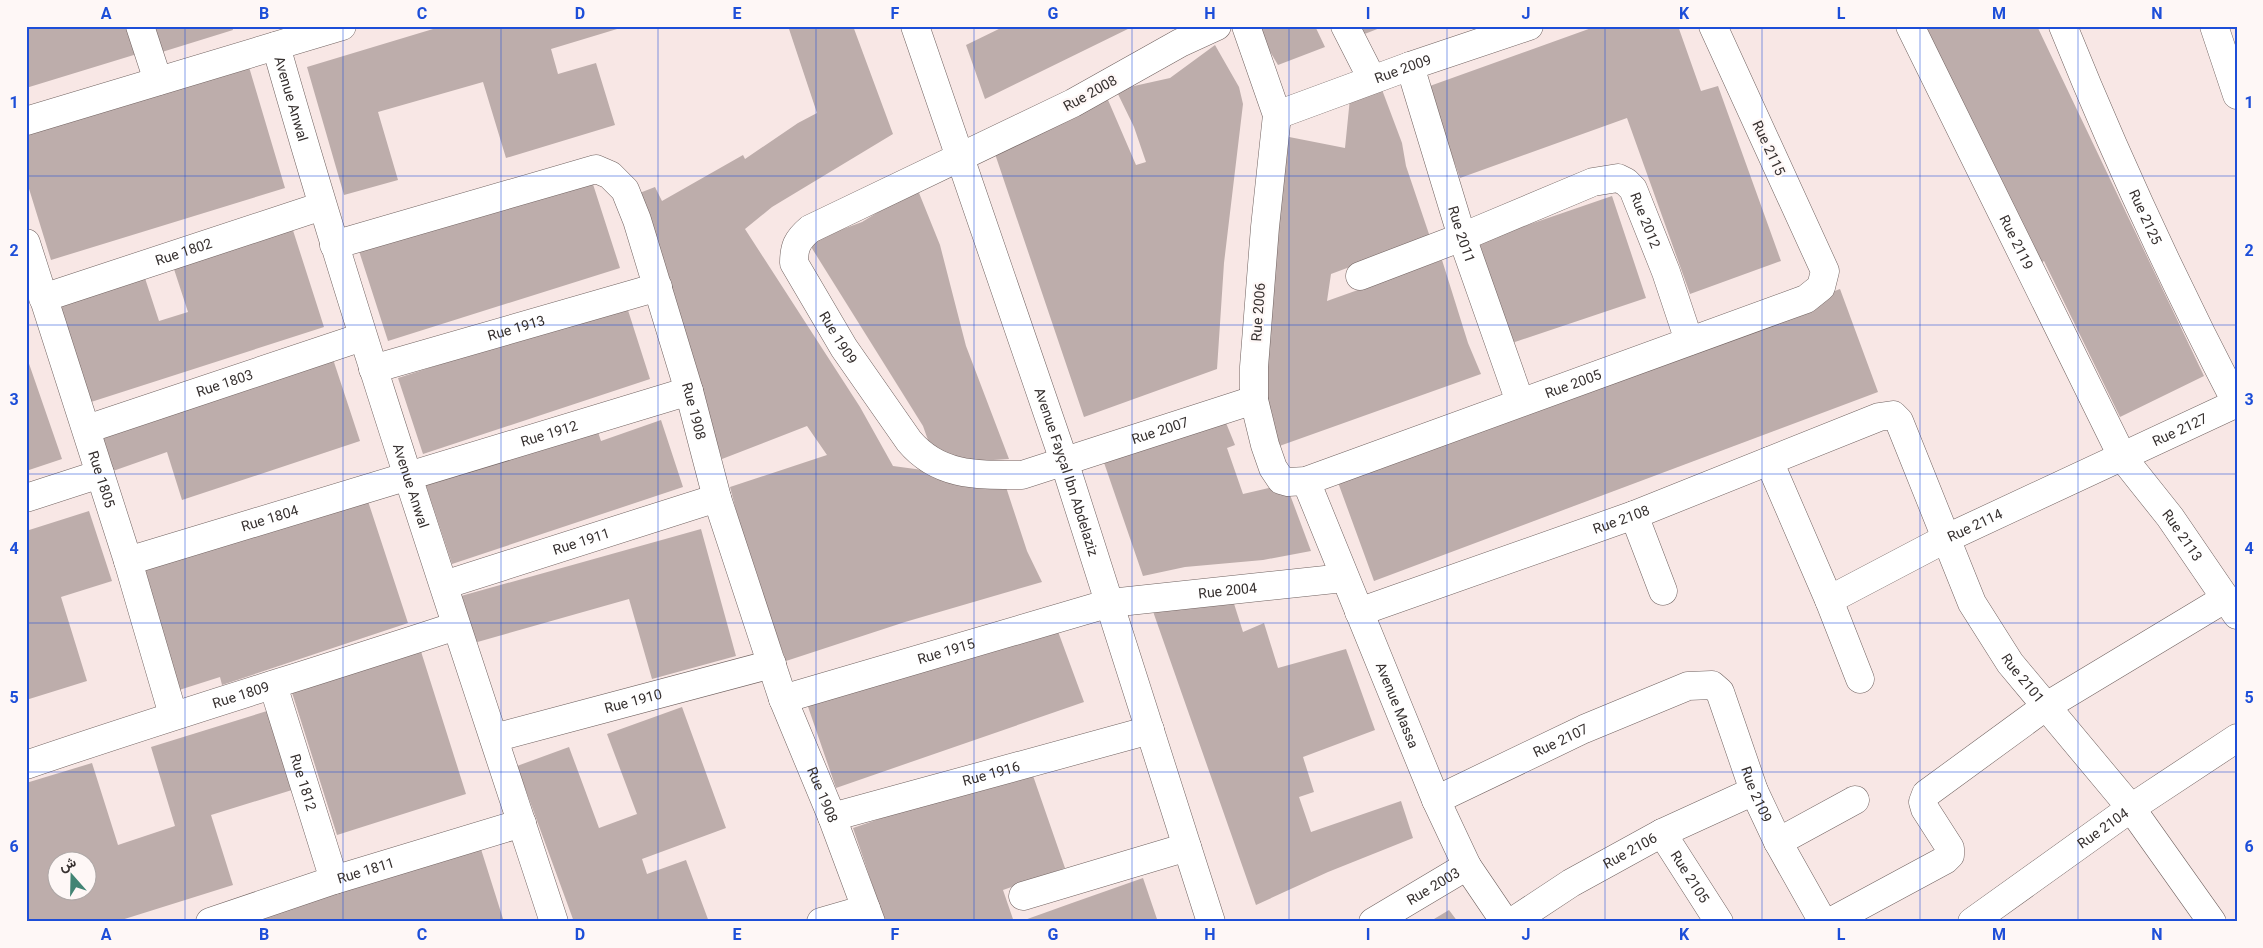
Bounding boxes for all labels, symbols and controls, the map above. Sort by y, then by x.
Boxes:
text: A [101,4,112,23]
text: B [259,4,269,23]
text: C [417,4,427,23]
text: D [575,4,585,23]
text: E [733,4,742,23]
text: F [891,4,900,23]
text: G [1048,4,1059,23]
text: H [1204,4,1216,23]
text: I [1366,4,1370,23]
text: J [1522,4,1530,23]
text: K [1679,4,1690,23]
text: L [1837,4,1846,23]
text: M [1992,4,2006,23]
text: N [2151,4,2163,23]
street label: Rue 2009 [1372,52,1433,86]
street label: Avenue Anwal [271,54,311,143]
street label: Rue 2008 [1060,72,1120,114]
text: 1 [9,93,19,112]
text: 1 [2244,93,2254,112]
street label: Rue 2115 [1749,118,1789,178]
street label: Rue 2125 [2126,187,2165,247]
street label: Rue 2012 [1627,190,1664,251]
street label: Rue 2011 [1445,204,1478,265]
street label: Rue 2119 [1996,212,2037,272]
street label: Rue 1802 [153,235,214,268]
text: 2 [9,241,19,260]
text: 2 [2244,241,2254,260]
street label: Rue 2006 [1248,282,1268,342]
street label: Rue 1909 [816,308,861,367]
street label: Rue 1913 [486,312,547,344]
street label: Rue 1803 [194,366,255,400]
street label: Rue 2005 [1543,366,1604,401]
street label: Rue 1908 [679,380,709,442]
street label: Avenue Fayçal Ibn Abdelaziz [1031,386,1102,558]
text: 3 [9,390,19,409]
text: 3 [2244,390,2254,409]
street label: Rue 2127 [2150,410,2210,449]
street label: Rue 2007 [1129,414,1190,447]
street label: Rue 1912 [519,417,580,450]
street label: Avenue Anwal [390,442,432,530]
street label: Rue 1805 [85,449,118,510]
street label: Rue 1804 [239,502,300,534]
street label: Rue 2108 [1591,502,1652,537]
street label: Rue 2114 [1945,505,2005,545]
street label: Rue 2113 [2159,506,2206,564]
street label: Rue 1911 [551,525,612,558]
text: 4 [9,539,19,558]
text: 4 [2244,539,2254,558]
street label: Rue 2004 [1197,579,1258,602]
street label: Rue 1915 [916,635,977,667]
street label: Rue 2101 [1998,651,2048,706]
street label: Avenue Massa [1373,660,1422,750]
street label: Rue 1809 [210,678,271,711]
street label: Rue 1910 [603,686,664,716]
text: 5 [9,688,19,707]
text: 5 [2244,688,2254,707]
street label: Rue 2107 [1530,720,1590,760]
street label: Rue 1812 [287,752,320,813]
street label: Rue 1916 [961,758,1022,789]
street label: Rue 1908 [804,764,841,825]
street label: Rue 2109 [1738,764,1775,825]
street label: Rue 2104 [2074,804,2131,852]
street label: Rue 2106 [1600,829,1660,872]
text: 6 [9,837,19,856]
text: 6 [2244,837,2254,856]
street label: Rue 2105 [1667,848,1713,906]
north arrow [48,850,98,900]
text: ش [57,853,79,875]
street label: Rue 1811 [335,854,396,887]
street label: Rue 2003 [1404,864,1462,908]
text: A [101,925,112,944]
text: B [259,925,269,944]
text: C [417,925,427,944]
text: D [575,925,585,944]
text: E [733,925,742,944]
text: F [891,925,900,944]
text: G [1048,925,1059,944]
text: H [1204,925,1216,944]
text: I [1366,925,1370,944]
text: J [1522,925,1530,944]
text: K [1679,925,1690,944]
text: L [1837,925,1846,944]
text: M [1992,925,2006,944]
text: N [2151,925,2163,944]

